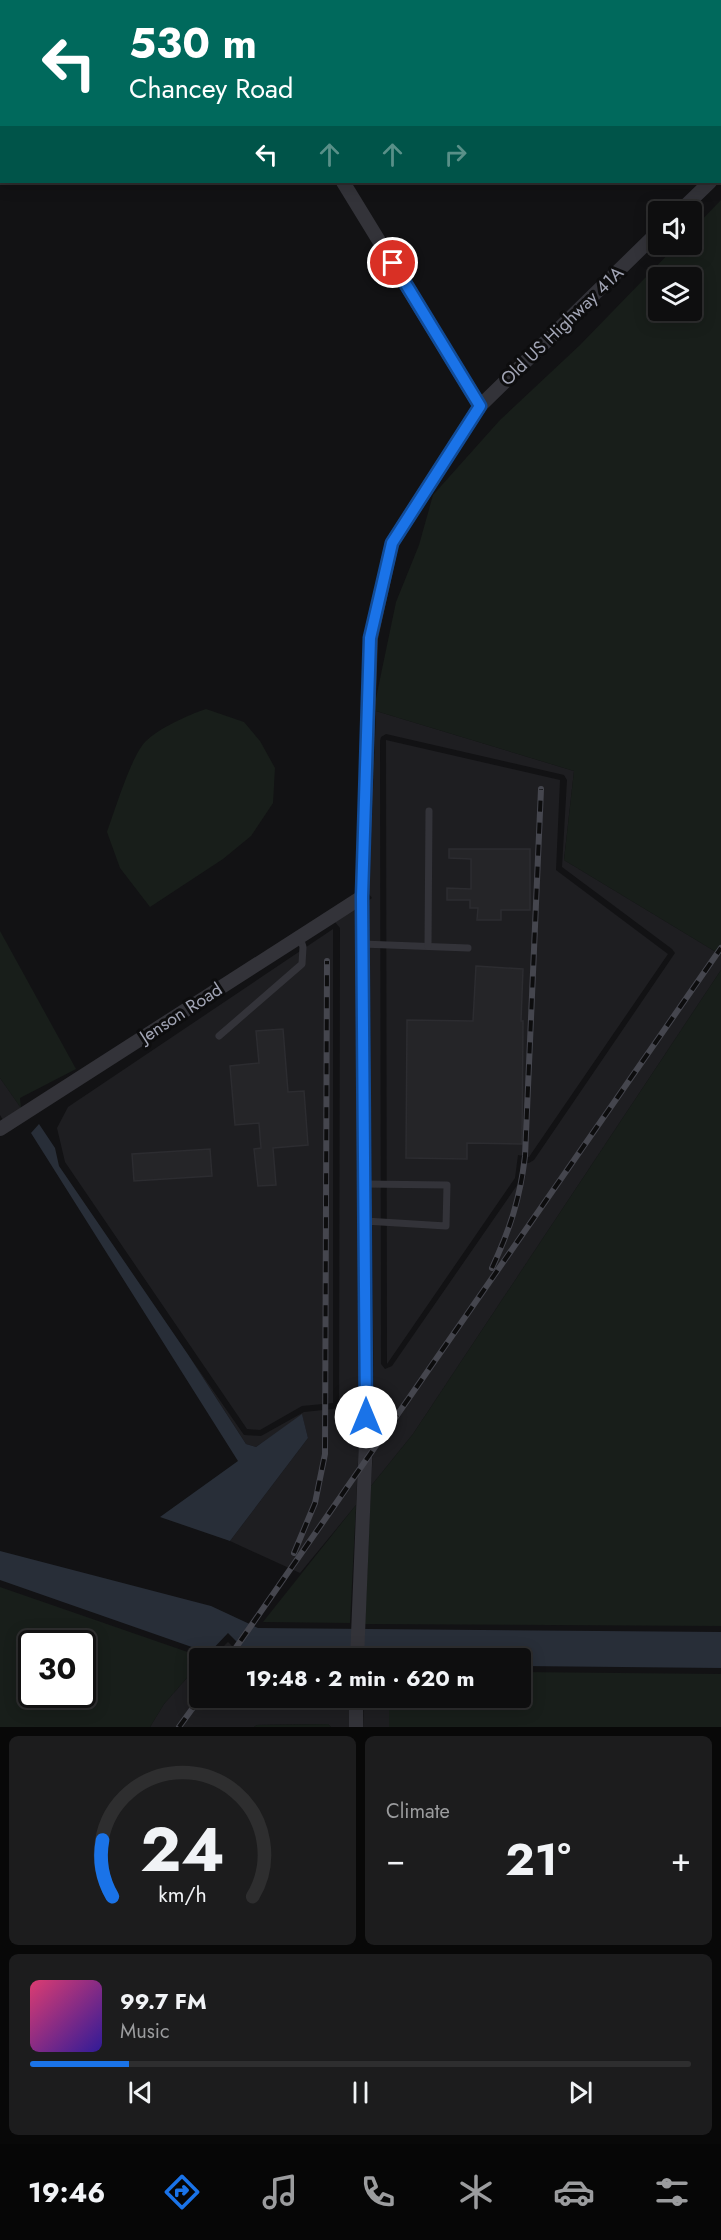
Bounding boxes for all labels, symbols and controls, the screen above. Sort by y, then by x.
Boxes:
text: 530 m [129,13,257,74]
icon: left [30,24,108,102]
text: Chancey Road [129,69,293,108]
icon: left [250,138,283,171]
icon: ahead [313,138,346,171]
icon: ahead [376,138,409,171]
icon: right [439,138,472,171]
map controls [648,201,702,321]
button: sound [648,201,702,255]
pin [367,237,418,288]
icon: arrive [376,246,409,279]
street label: Old US Highway 41A [495,260,629,392]
button: layers [648,267,702,321]
street label: Jenson Road [133,977,227,1051]
position arrow [334,1385,398,1449]
speed limit sign: 30 [18,1630,96,1708]
text: 19:48 · 2 min · 620 m [246,1662,474,1694]
text: Climate [386,1797,450,1826]
text: 24 [140,1804,225,1894]
text: 21° [505,1827,571,1892]
text: − [386,1836,405,1883]
text: + [671,1836,691,1883]
text: km/h [158,1880,207,1911]
text: 99.7 FM [120,1985,207,2017]
text: Music [120,2017,170,2046]
icon: previous [124,2076,157,2109]
icon: pause [344,2076,377,2109]
icon: next [564,2076,597,2109]
icon: directions [161,2171,203,2213]
icon: music [259,2171,301,2213]
icon: phone [357,2171,399,2213]
icon: climate [455,2171,497,2213]
icon: car [553,2171,595,2213]
icon: filters [651,2171,693,2213]
text: 19:46 [28,2173,105,2212]

